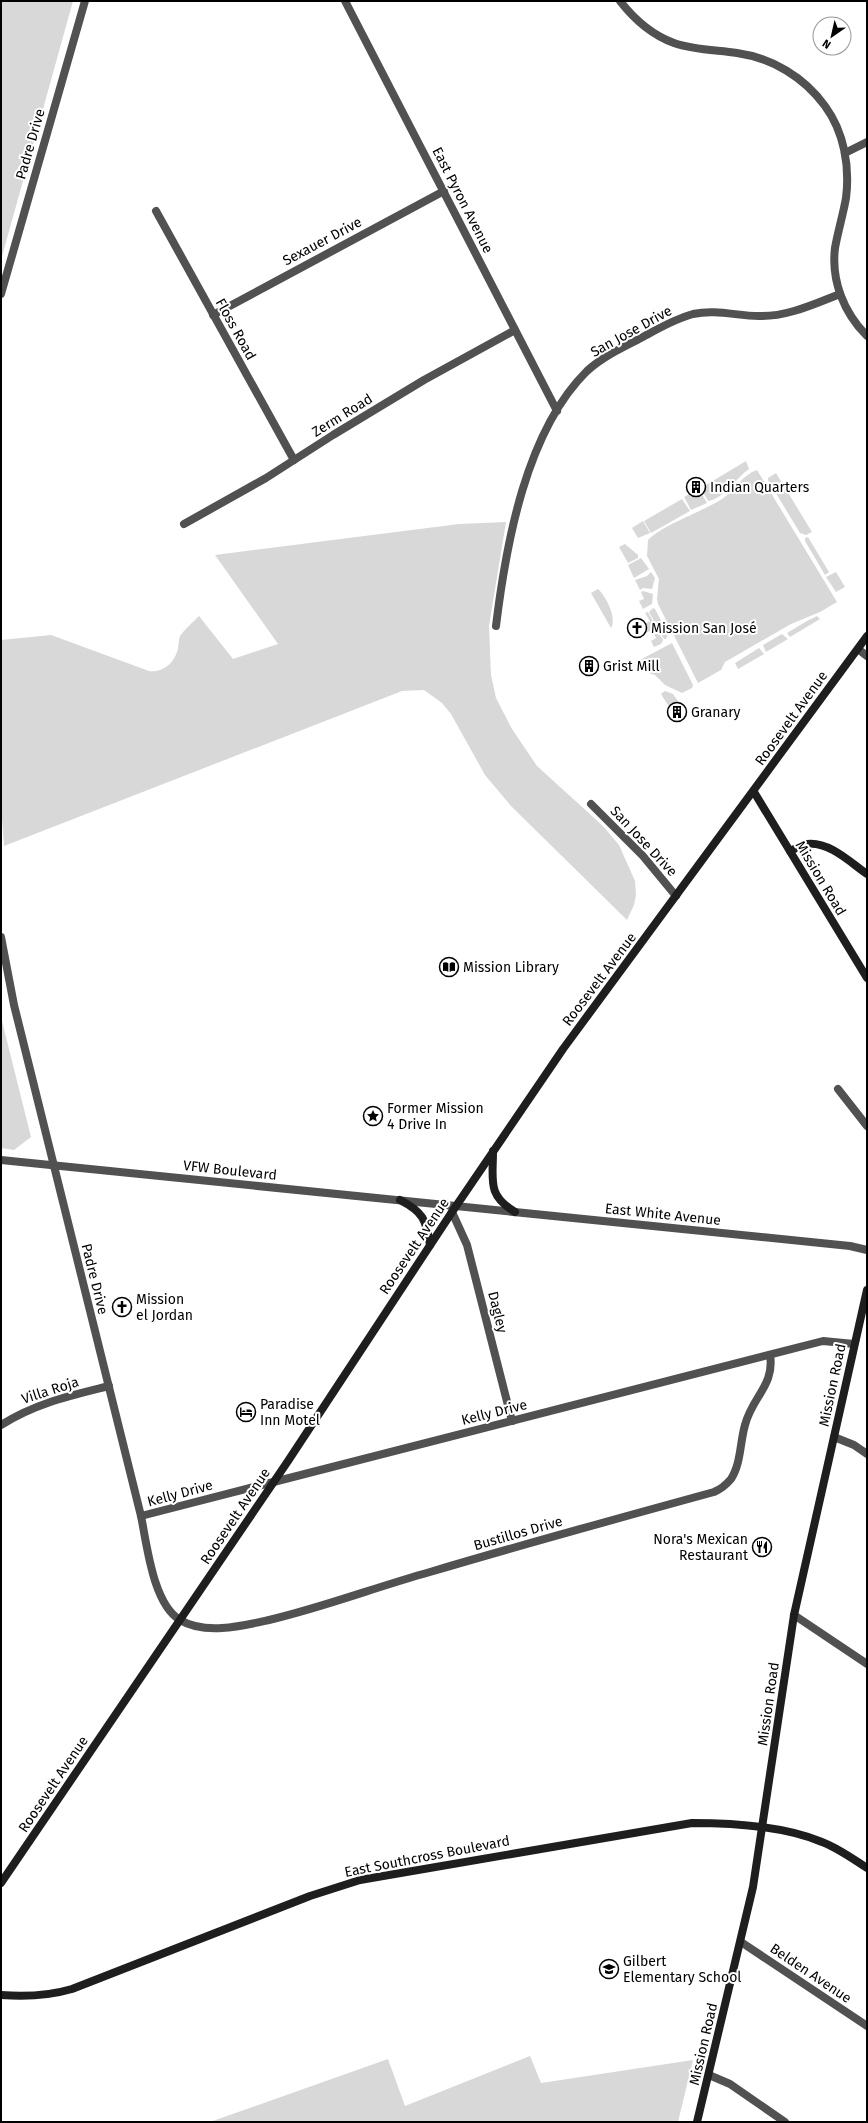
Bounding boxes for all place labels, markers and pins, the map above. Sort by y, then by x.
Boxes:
building icon: Indian Quarters [685,476,707,498]
place label: Indian Quarters [710,479,810,496]
church icon: Mission San José [626,617,648,639]
place label: Mission San José [651,620,757,637]
building icon: Grist Mill [578,655,600,677]
place label: Grist Mill [603,658,660,675]
building icon: Granary [666,701,688,723]
place label: Granary [691,704,741,721]
library icon: Mission Library [438,956,460,978]
place label: Mission Library [463,959,559,976]
place label: Former Mission 4 Drive In [387,1100,484,1133]
place icon: Former Mission 4 Drive In [362,1105,384,1127]
place label: Mission el Jordan [136,1291,193,1324]
church icon: Mission el Jordan [111,1296,133,1318]
place label: Paradise Inn Motel [260,1396,320,1429]
hotel icon: Paradise Inn Motel [235,1401,257,1423]
place label: Nora's Mexican Restaurant [653,1531,749,1564]
restaurant icon: Nora's Mexican Restaurant [751,1536,773,1558]
place label: Gilbert Elementary School [623,1953,741,1986]
school or university icon: Gilbert Elementary School [598,1958,620,1980]

